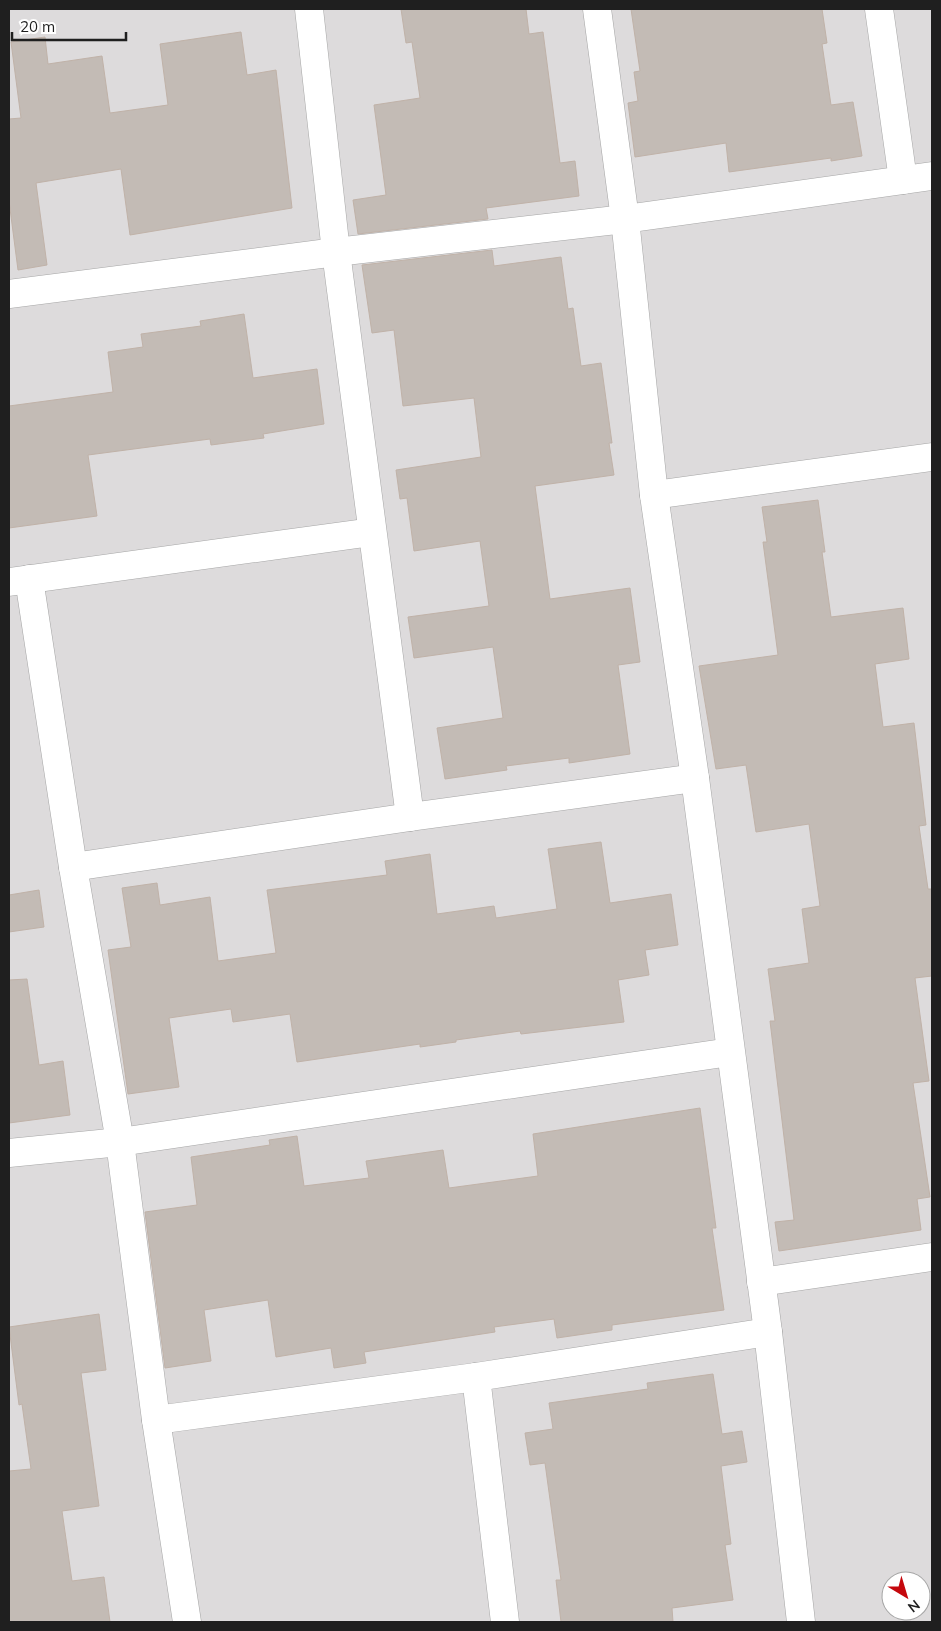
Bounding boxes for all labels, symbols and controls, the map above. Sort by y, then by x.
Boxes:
scale bar [12,10,126,42]
text: 20 m [20,17,55,36]
north arrow [881,1571,931,1621]
text: N [904,1596,924,1617]

